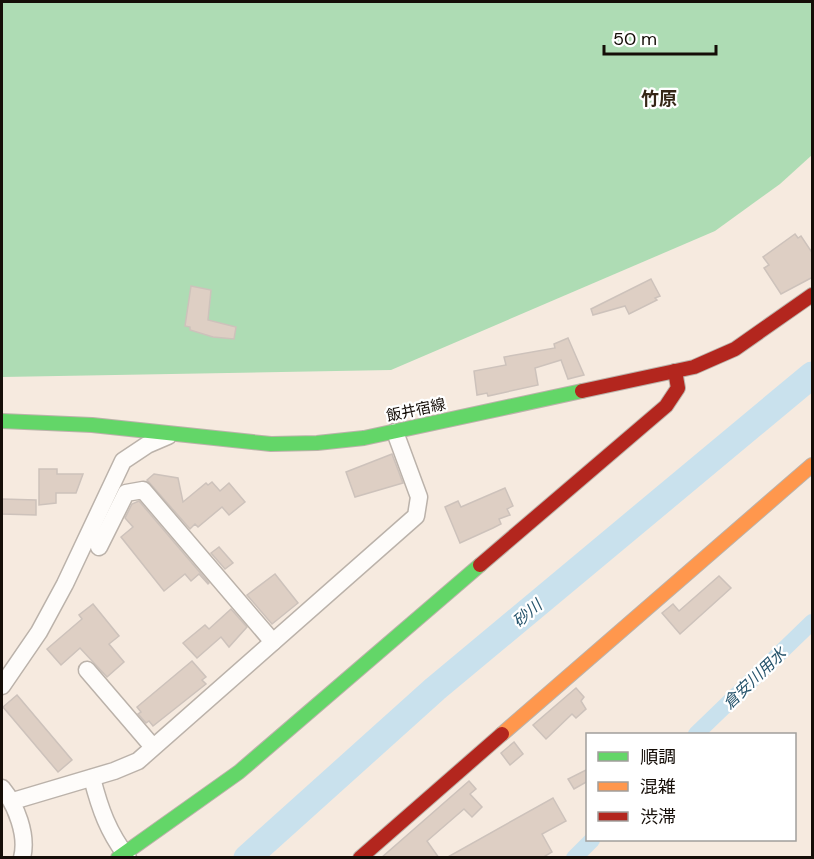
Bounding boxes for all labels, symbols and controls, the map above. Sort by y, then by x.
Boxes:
scale bar [604,18,716,56]
text: 50 m [613,27,657,51]
district label: 竹原 [641,87,677,111]
street label: 飯井宿線 [385,394,447,426]
water label: 砂川 [508,594,548,632]
water label: 倉安川用水 [718,642,792,714]
legend [586,733,796,841]
text: 順調 [640,745,676,769]
text: 混雑 [640,775,676,799]
text: 渋滞 [640,805,676,829]

